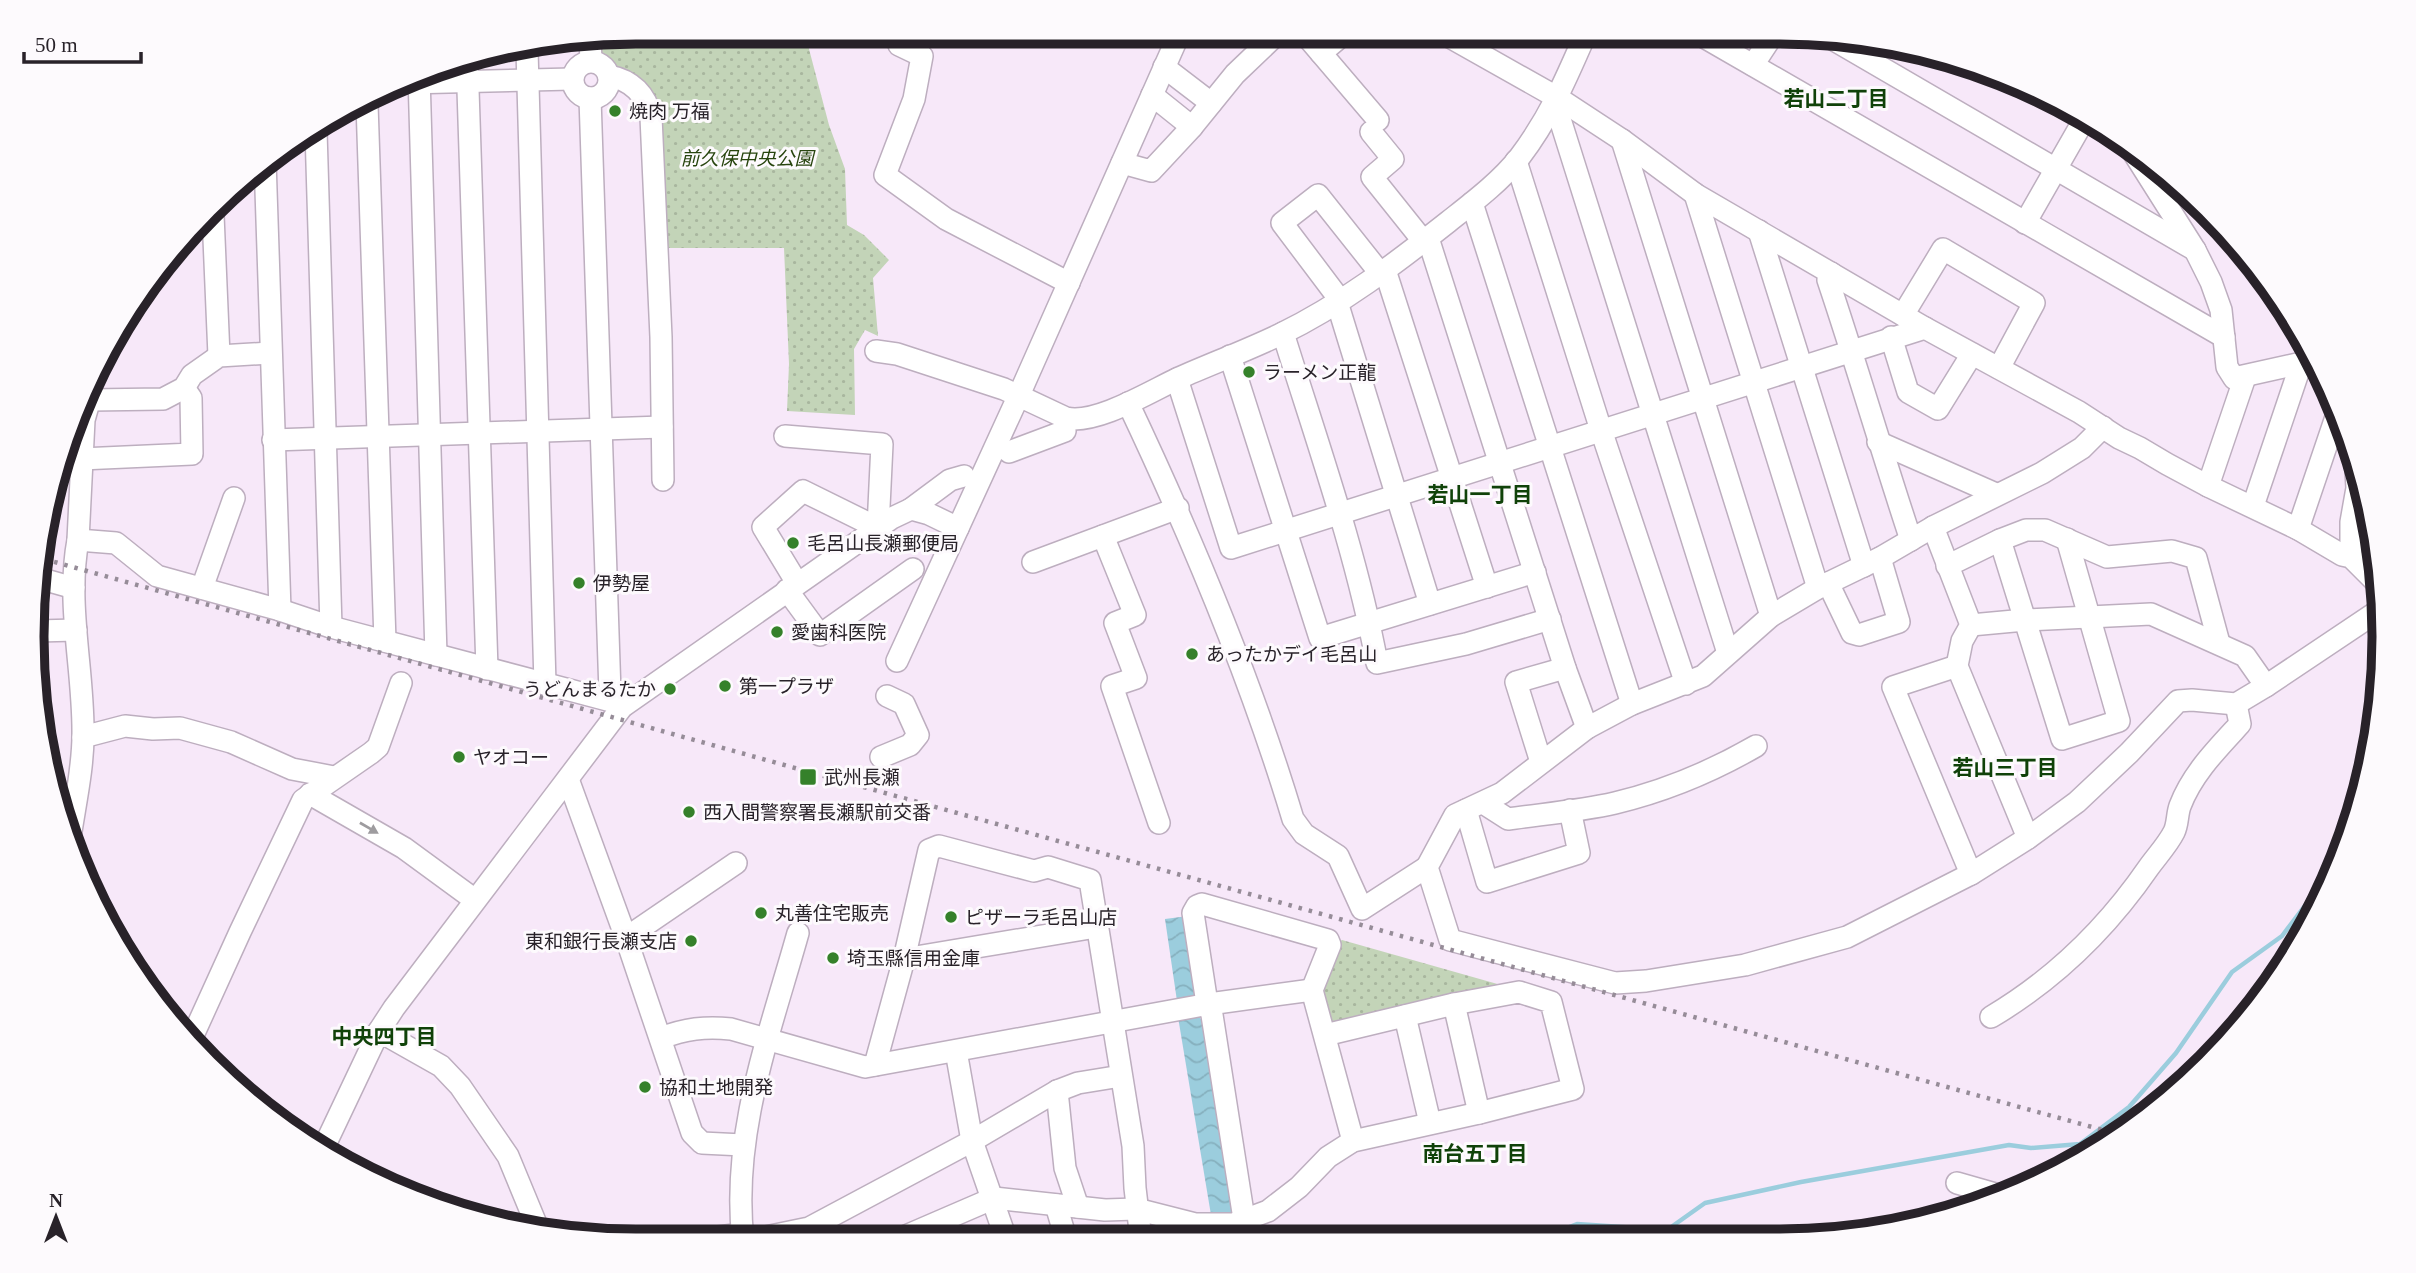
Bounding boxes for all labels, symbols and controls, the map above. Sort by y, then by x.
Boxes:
scale bar [24,21,142,65]
text: 50 m [35,33,78,57]
district label: 若山二丁目 [1784,87,1889,111]
place label: 焼肉 万福 [629,101,710,122]
marker: 焼肉 万福 [607,103,623,119]
park label: 前久保中央公園 [680,148,816,169]
place label: ラーメン正龍 [1263,362,1376,383]
marker: ラーメン正龍 [1241,364,1257,380]
district label: 若山一丁目 [1428,483,1533,507]
place label: 毛呂山長瀬郵便局 [807,533,959,554]
marker: 毛呂山長瀬郵便局 [785,535,801,551]
place label: 伊勢屋 [593,573,650,594]
marker: 伊勢屋 [571,575,587,591]
place label: 愛歯科医院 [791,622,886,643]
marker: 愛歯科医院 [769,624,785,640]
place label: あったかデイ毛呂山 [1206,644,1377,665]
marker: あったかデイ毛呂山 [1184,646,1200,662]
place label: 第一プラザ [739,676,834,697]
marker: 第一プラザ [717,678,733,694]
place label: うどんまるたか [523,679,656,700]
marker: うどんまるたか [662,681,678,697]
place label: ヤオコー [473,747,549,768]
marker: ヤオコー [451,749,467,765]
district label: 若山三丁目 [1953,756,2058,780]
marker: 武州長瀬 [798,767,818,787]
place label: 武州長瀬 [824,767,900,788]
place label: 西入間警察署長瀬駅前交番 [703,802,931,823]
marker: 西入間警察署長瀬駅前交番 [681,804,697,820]
one-way arrow [360,822,379,834]
place label: 丸善住宅販売 [775,903,889,924]
marker: 丸善住宅販売 [753,905,769,921]
place label: ピザーラ毛呂山店 [965,907,1117,928]
marker: ピザーラ毛呂山店 [943,909,959,925]
place label: 東和銀行長瀬支店 [525,931,677,952]
marker: 東和銀行長瀬支店 [683,933,699,949]
place label: 埼玉縣信用金庫 [847,948,980,969]
marker: 埼玉縣信用金庫 [825,950,841,966]
district label: 中央四丁目 [332,1025,437,1049]
place label: 協和土地開発 [659,1077,773,1098]
marker: 協和土地開発 [637,1079,653,1095]
district label: 南台五丁目 [1423,1142,1528,1166]
north arrow [21,1182,91,1252]
text: N [49,1190,63,1211]

